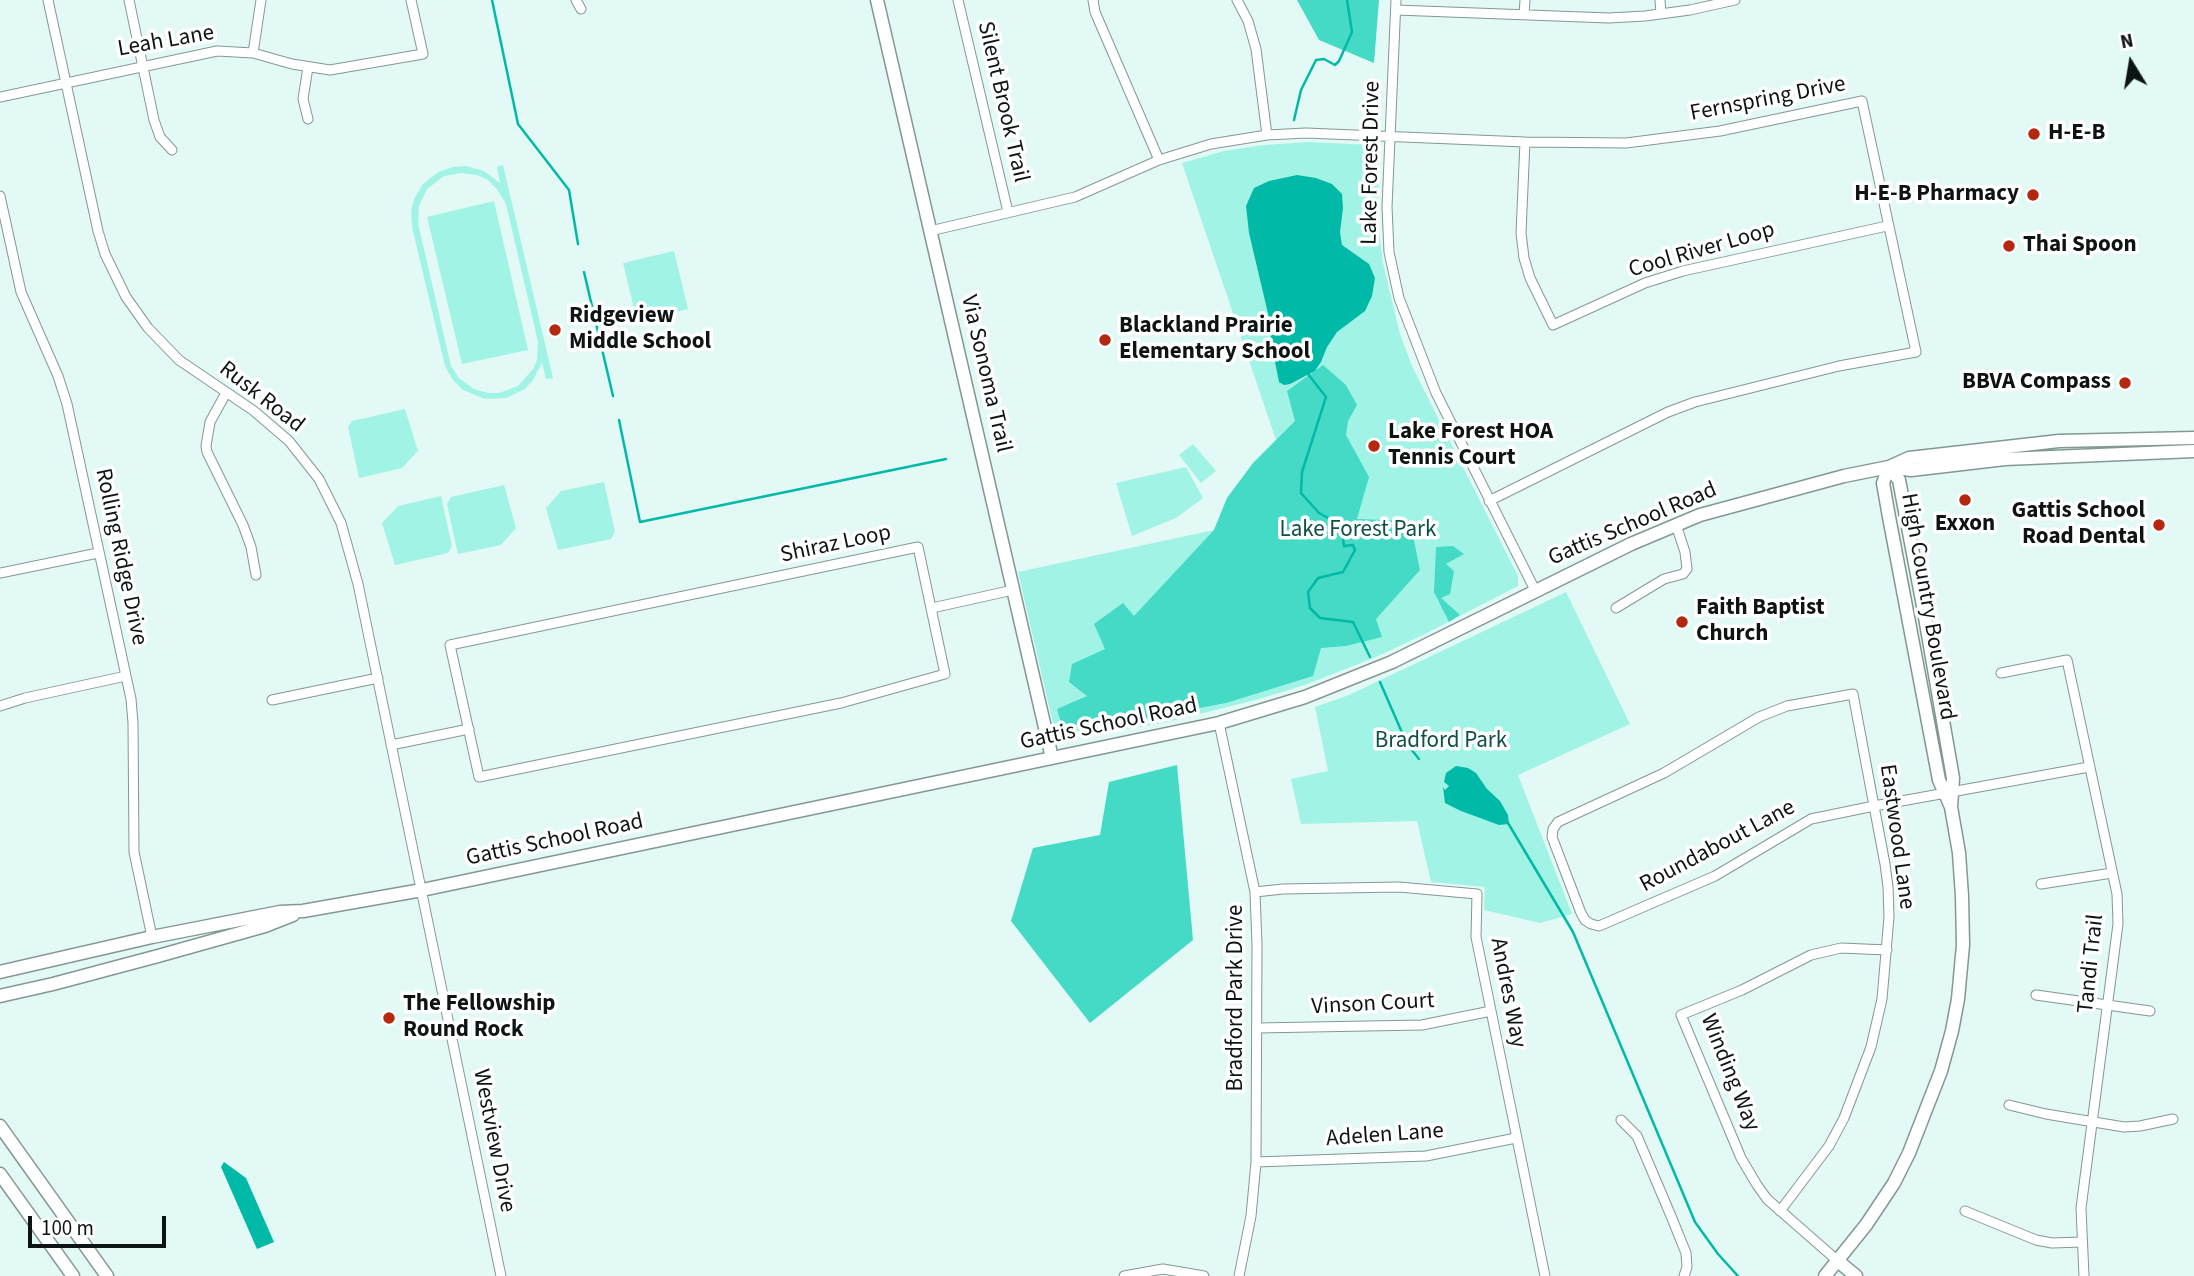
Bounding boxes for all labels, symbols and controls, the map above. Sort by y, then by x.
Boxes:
street label: Silent Brook Trail [970,19,1034,185]
street label: Leah Lane [116,20,216,64]
text: N [2118,27,2136,56]
north arrow [2096,28,2166,98]
street label: Fernspring Drive [1688,71,1848,129]
street label: Lake Forest Drive [1357,81,1387,245]
place label: H-E-B [2048,120,2105,148]
marker: H-E-B [2026,126,2042,142]
place label: H-E-B Pharmacy [1854,181,2019,209]
marker: H-E-B Pharmacy [2025,187,2041,203]
street label: Cool River Loop [1626,217,1778,285]
place label: Thai Spoon [2023,232,2137,260]
marker: Thai Spoon [2001,238,2017,254]
street label: Via Sonoma Trail [953,293,1017,455]
place label: Ridgeview Middle School [569,303,711,357]
place label: Blackland Prairie Elementary School [1119,313,1310,367]
marker: Ridgeview Middle School [547,322,563,338]
marker: Blackland Prairie Elementary School [1097,332,1113,348]
street label: Rusk Road [213,356,309,440]
place label: BBVA Compass [1962,369,2111,397]
marker: BBVA Compass [2117,375,2133,391]
place label: Lake Forest HOA Tennis Court [1388,419,1553,473]
marker: Lake Forest HOA Tennis Court [1366,438,1382,454]
street label: Rolling Ridge Drive [88,466,152,648]
street label: Gattis School Road [1545,477,1721,573]
street label: High Country Boulevard [1893,491,1961,723]
marker: Exxon [1957,492,1973,508]
place label: Gattis School Road Dental [2012,498,2145,552]
place label: Exxon [1935,511,1995,539]
park label: Lake Forest Park [1280,517,1436,545]
marker: Gattis School Road Dental [2151,517,2167,533]
street label: Shiraz Loop [778,520,894,570]
place label: Faith Baptist Church [1696,595,1824,649]
marker: Faith Baptist Church [1674,614,1690,630]
street label: Gattis School Road [1018,693,1200,757]
park label: Bradford Park [1375,728,1507,756]
street label: Eastwood Lane [1872,763,1920,911]
street label: Roundabout Lane [1636,795,1800,899]
street label: Gattis School Road [464,809,646,873]
street label: Bradford Park Drive [1223,905,1251,1091]
street label: Tandi Trail [2073,913,2111,1015]
street label: Andres Way [1483,936,1531,1050]
street label: Vinson Court [1311,988,1435,1022]
place label: The Fellowship Round Rock [403,991,555,1045]
marker: The Fellowship Round Rock [381,1010,397,1026]
street label: Winding Way [1693,1011,1765,1135]
street label: Westview Drive [466,1067,520,1215]
street label: Adelen Lane [1325,1118,1445,1154]
scale bar [32,1202,170,1246]
text: 100 m [41,1213,94,1243]

